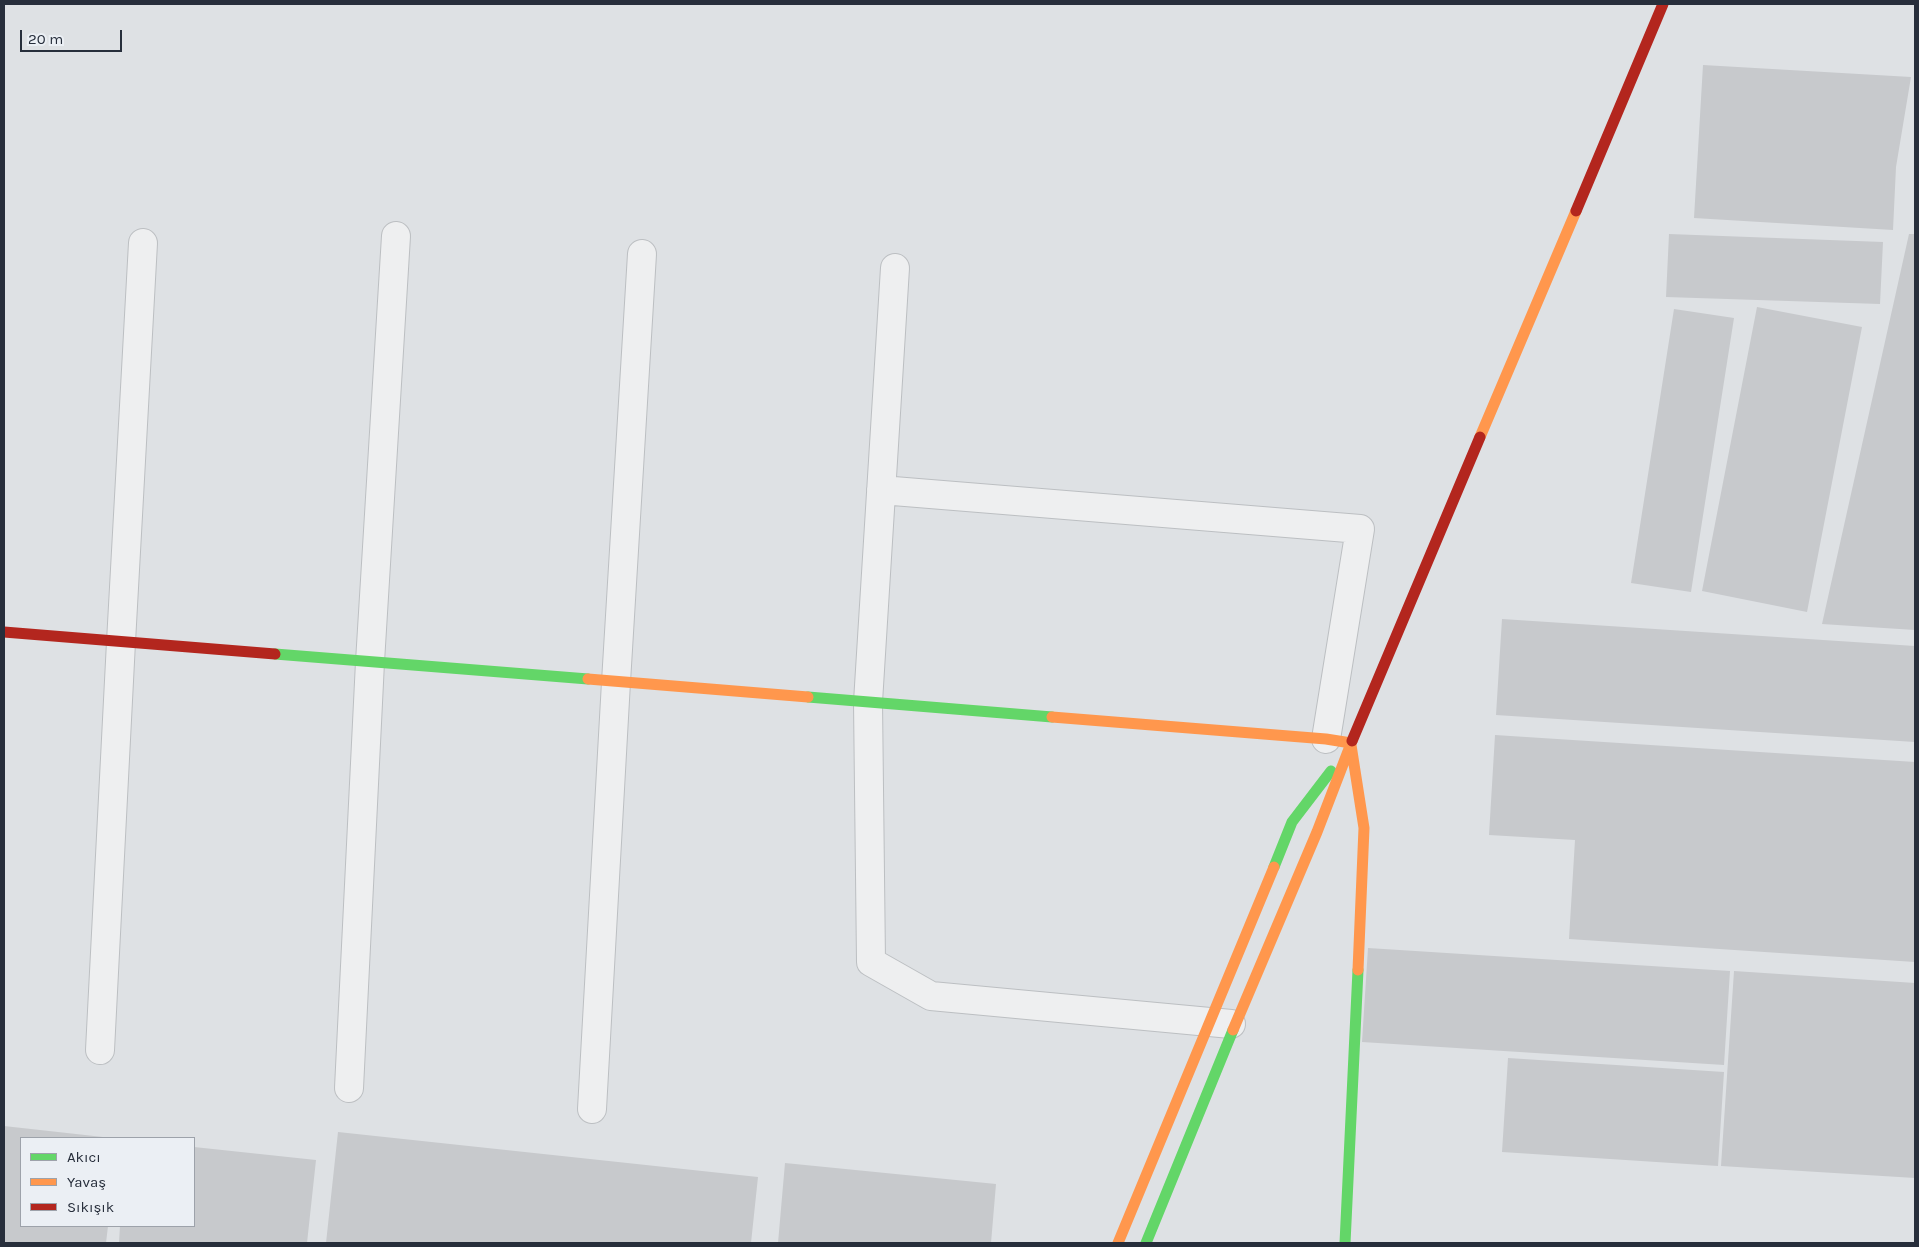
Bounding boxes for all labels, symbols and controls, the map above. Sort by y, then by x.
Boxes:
scale bar [22,20,125,52]
text: 20 m [28,30,63,48]
legend [20,1137,195,1227]
text: Akıcı [67,1148,101,1166]
text: Yavaş [67,1173,106,1191]
text: Sıkışık [67,1198,114,1216]

